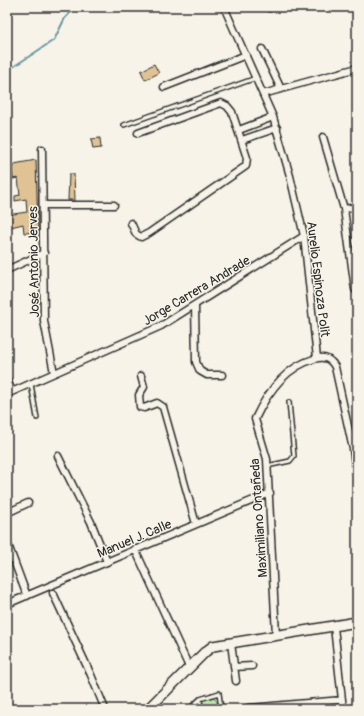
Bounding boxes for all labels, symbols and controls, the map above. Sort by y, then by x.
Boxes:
street label: José Antonio Jerves [25,206,43,318]
street label: Aurelio Espinoza Polit [303,220,333,339]
street label: Jorge Carrera Andrade [140,252,254,329]
street label: Maximiliano Ontañeda [247,458,271,578]
street label: Manuel J. Calle [95,516,174,562]

